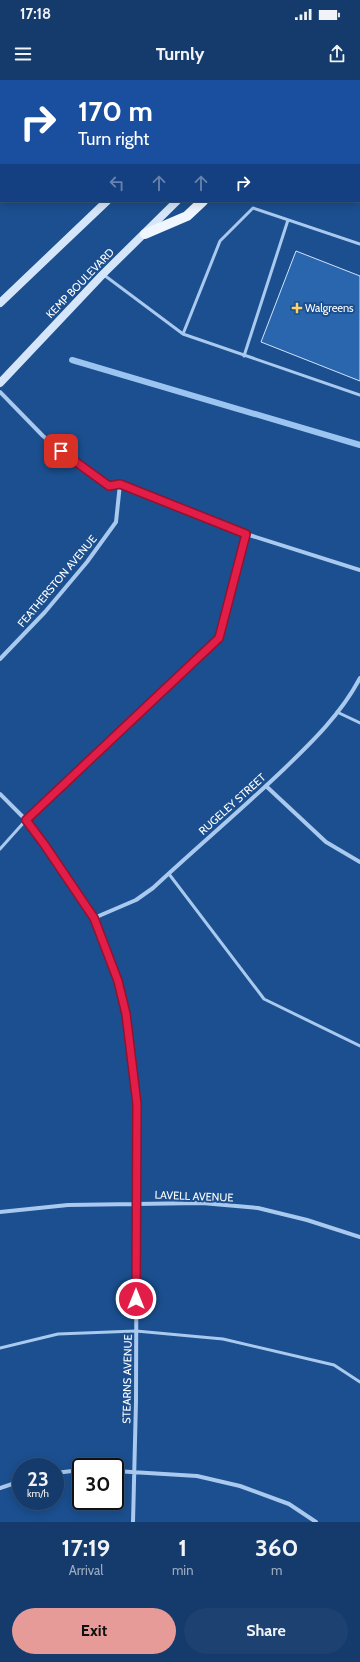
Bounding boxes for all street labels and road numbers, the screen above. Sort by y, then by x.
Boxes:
street label: KEMP BOULEVARD [43,245,117,321]
street label: FEATHERSTON AVENUE [14,532,100,630]
street label: RUGELEY STREET [196,770,269,838]
street label: LAVELL AVENUE [154,1188,234,1204]
street label: STEARNS AVENUE [119,1334,135,1424]

